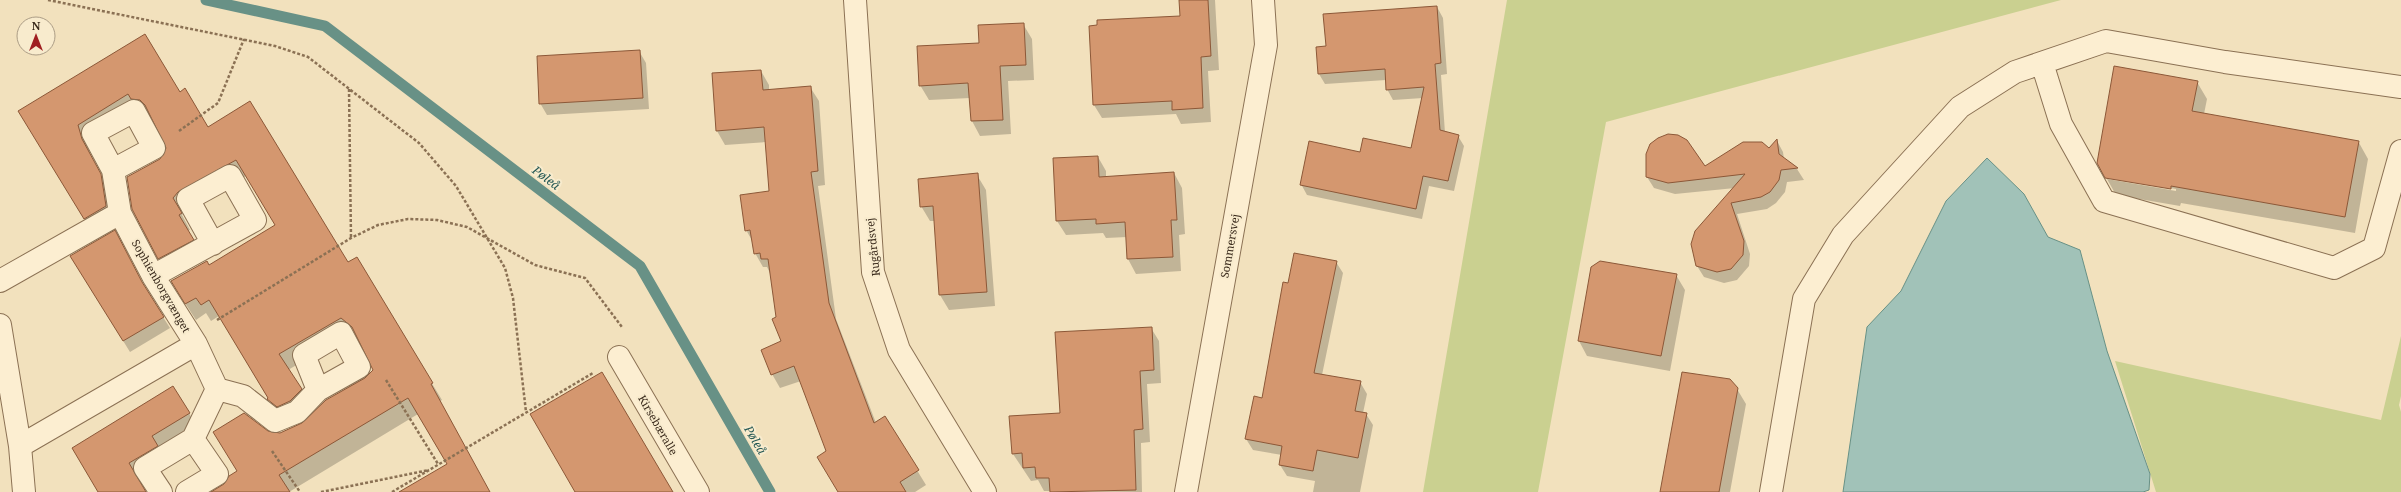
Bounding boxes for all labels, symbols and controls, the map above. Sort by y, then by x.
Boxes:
north arrow [16,16,56,56]
text: N [32,18,41,33]
water label: Pøleå [528,161,564,194]
street label: Sommersvej [1217,213,1243,279]
street label: Rugårdsvej [862,217,883,277]
street label: Sophienborgvænget [129,236,194,335]
street label: Kirsebæralle [635,392,682,458]
water label: Pøleå [740,421,771,457]

